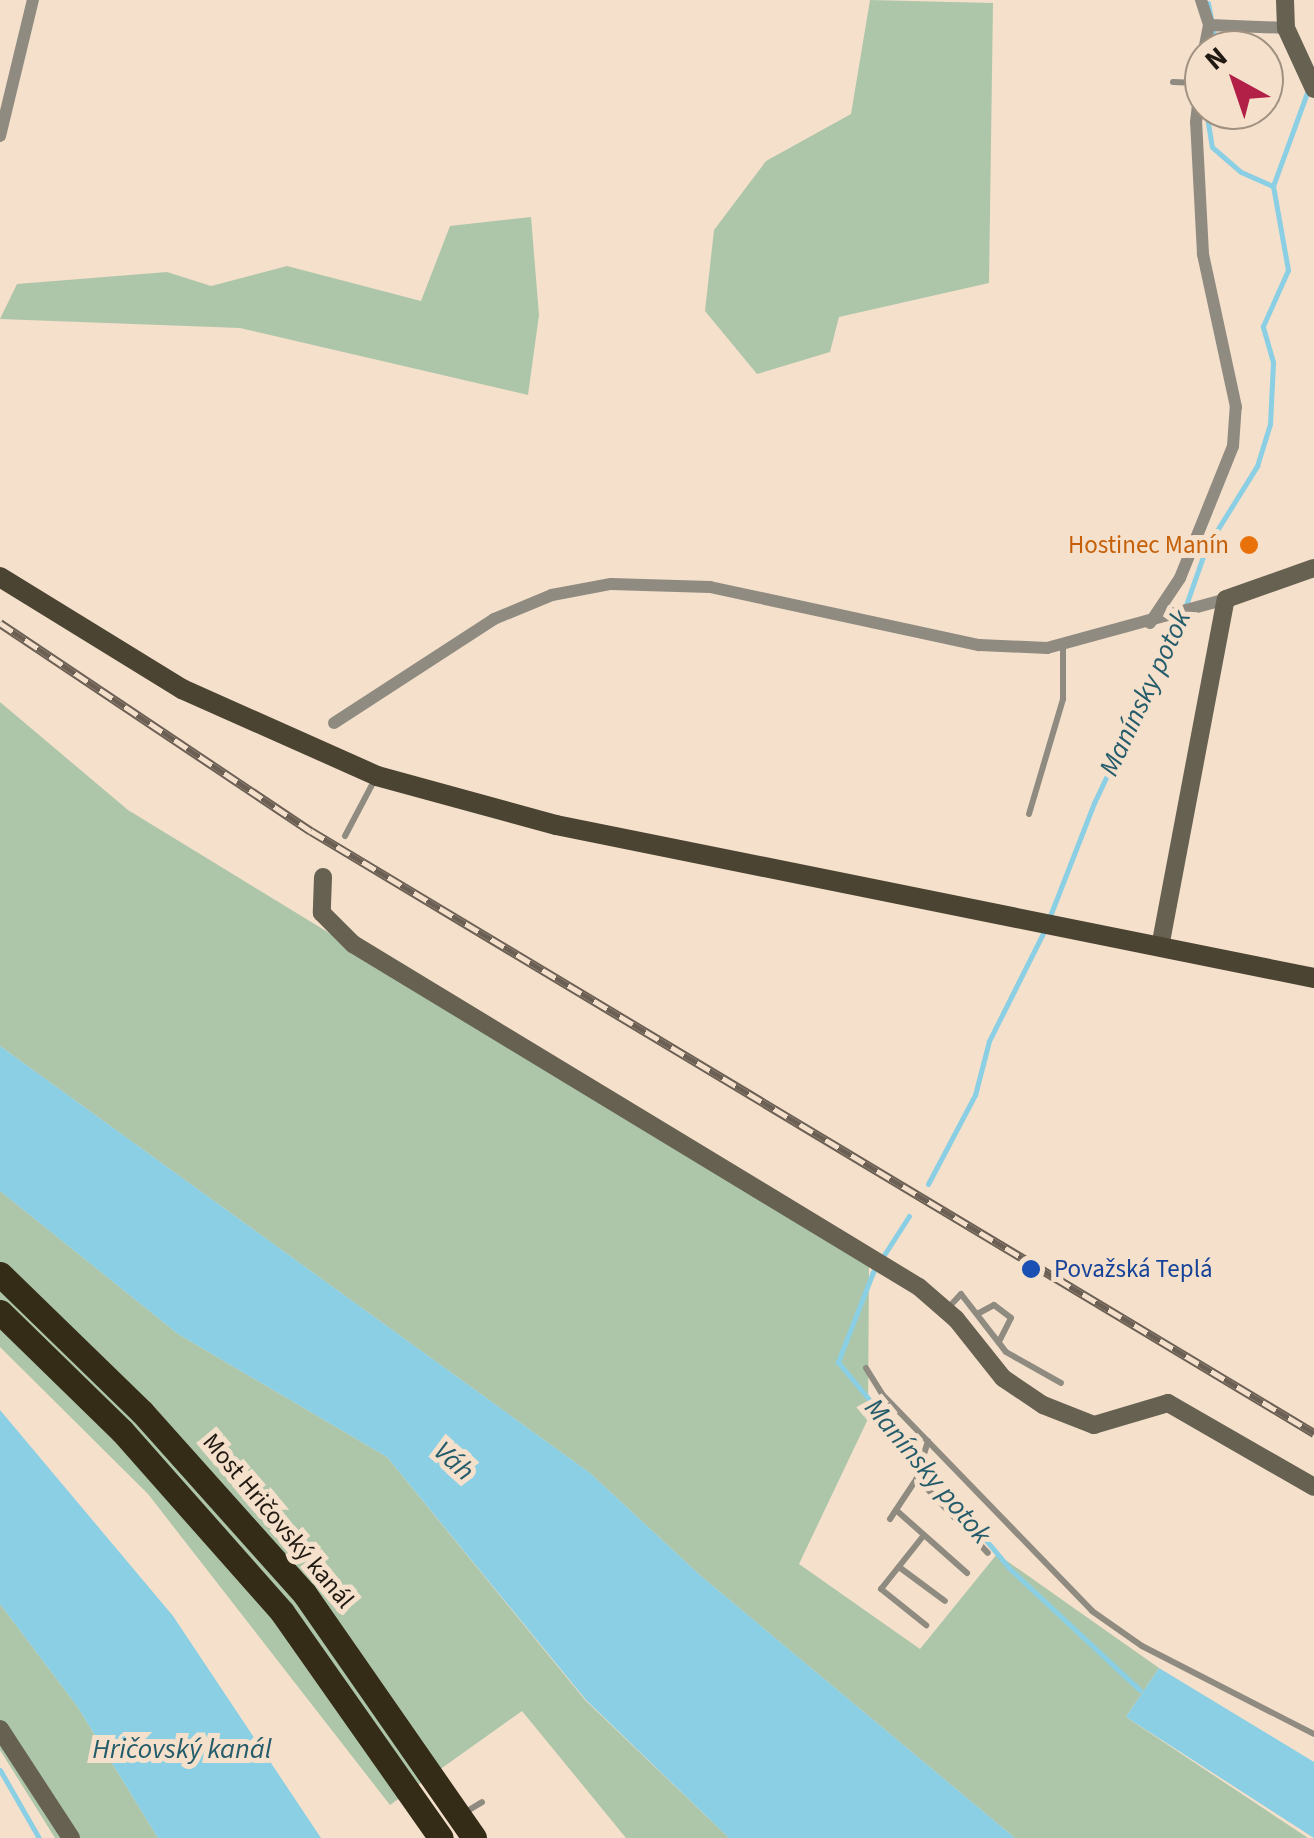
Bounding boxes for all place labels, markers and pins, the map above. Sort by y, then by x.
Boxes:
place label: Hostinec Manín [1068,530,1229,560]
marker: Hostinec Manín [1238,534,1260,556]
place label: Považská Teplá [1054,1254,1213,1284]
marker: Považská Teplá [1018,1256,1044,1282]

